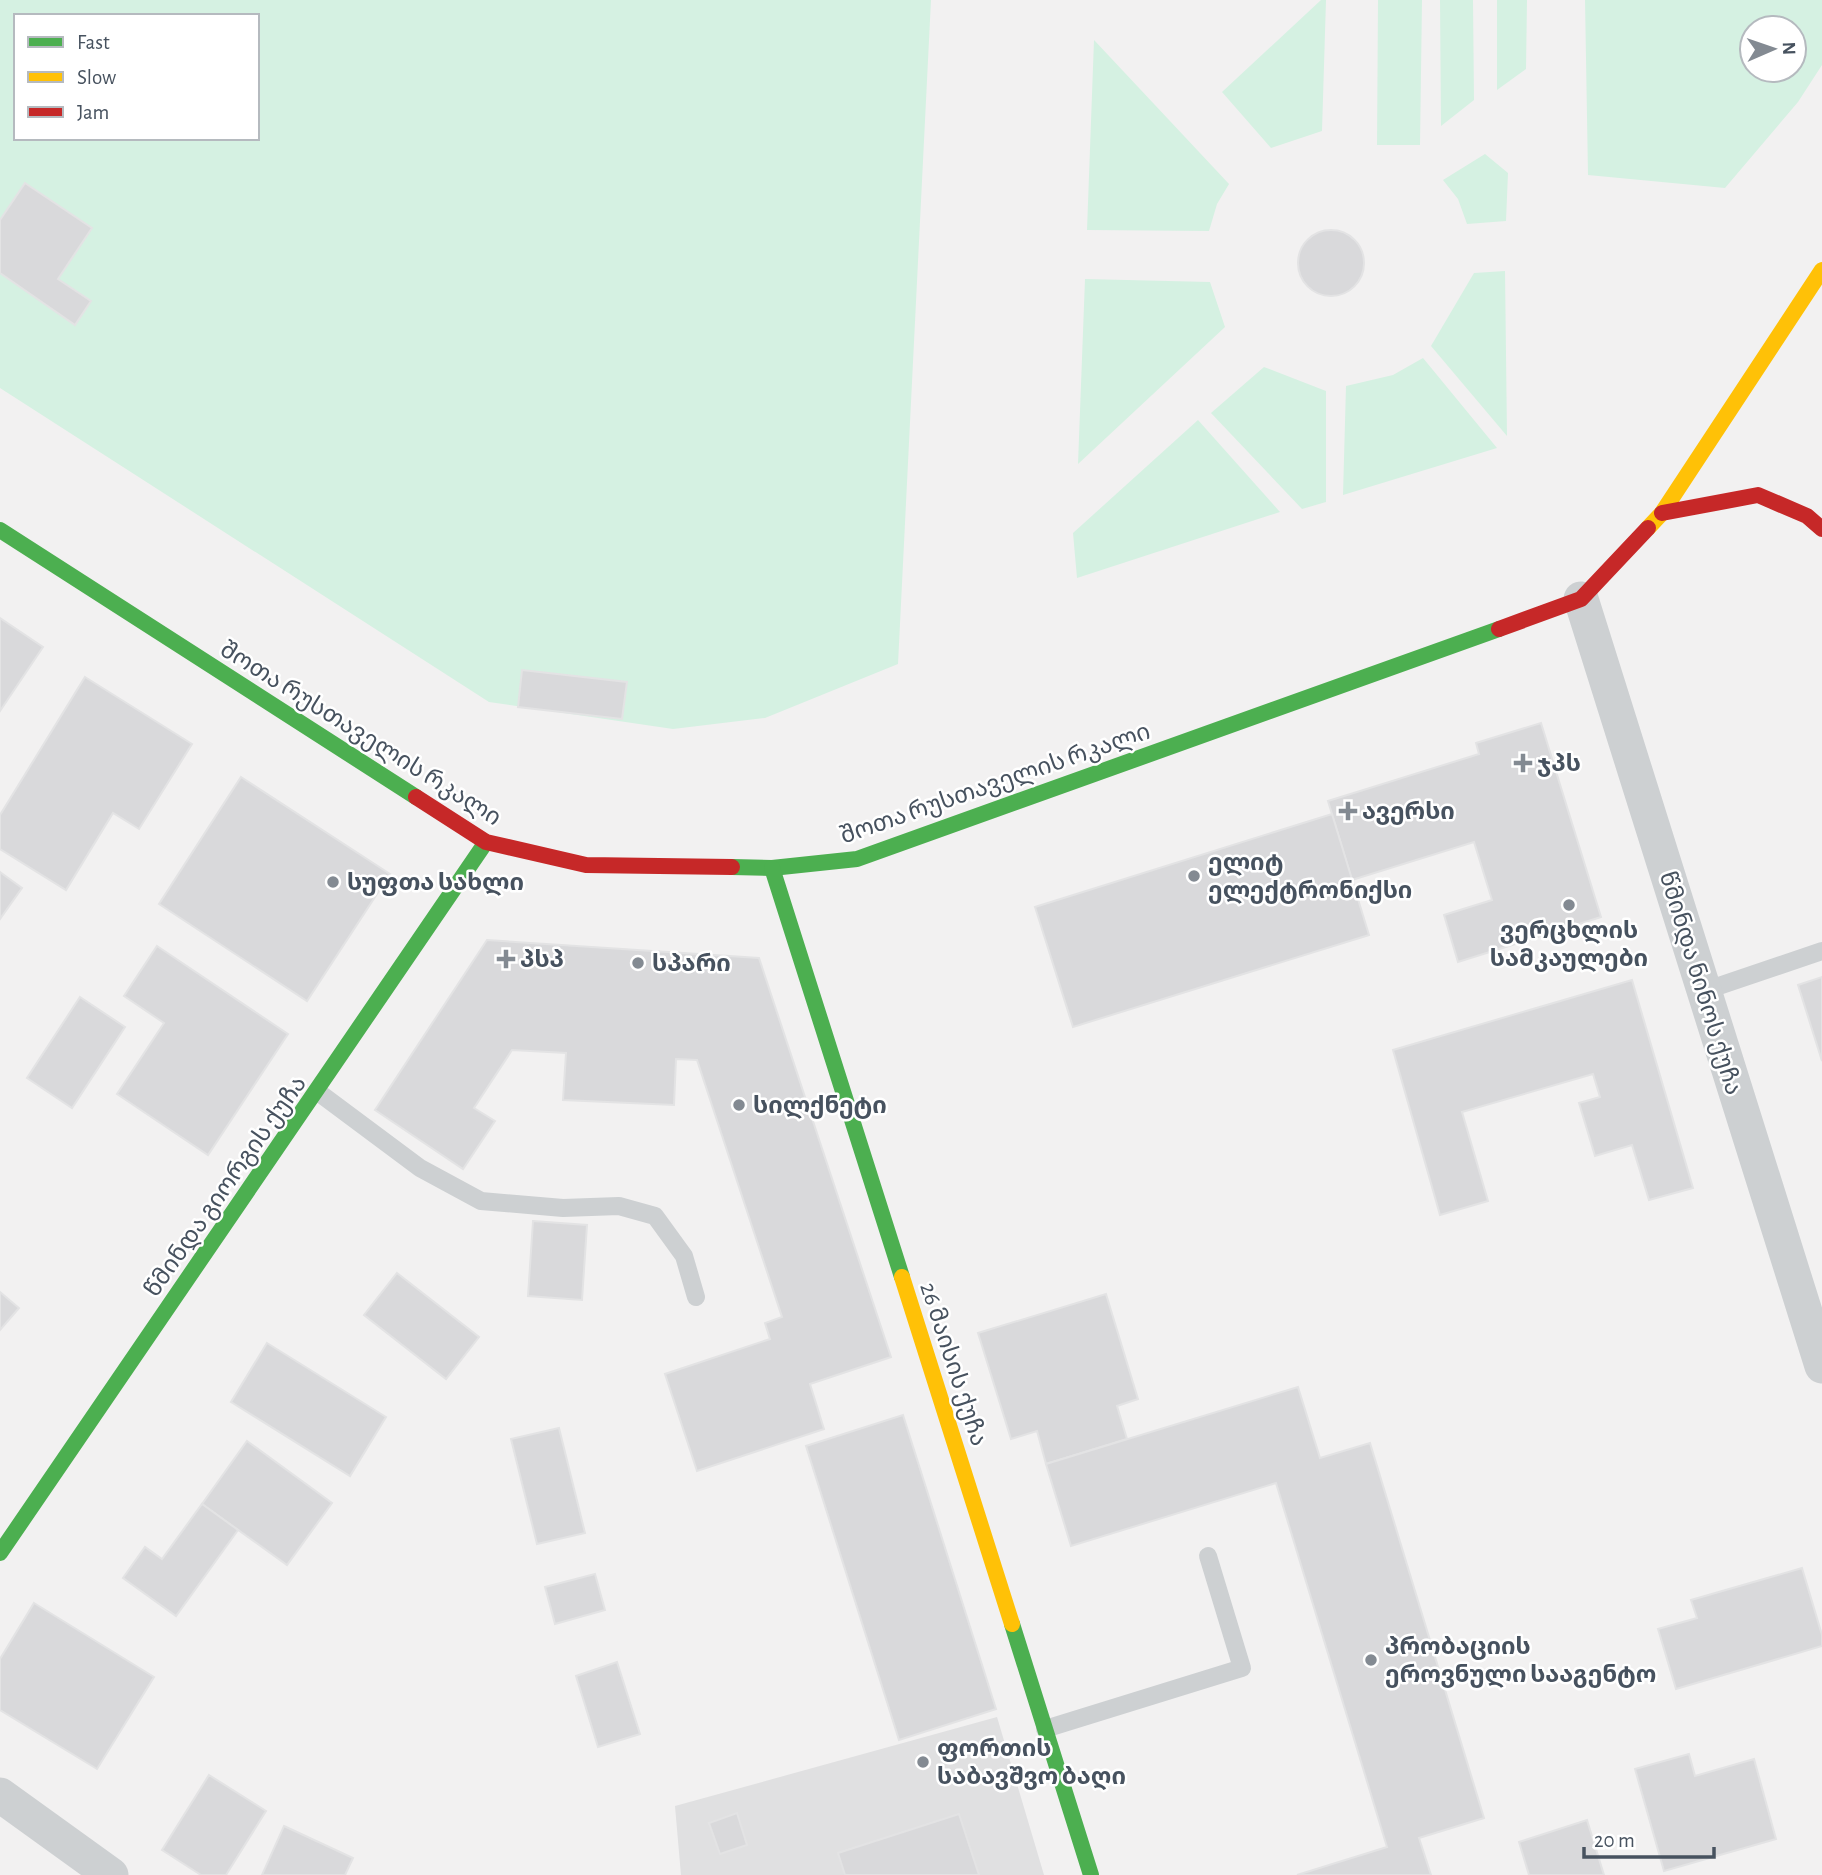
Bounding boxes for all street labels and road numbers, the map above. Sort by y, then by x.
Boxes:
street label: შოთა რუსთაველის რკალი [215,637,505,831]
street label: შოთა რუსთაველის რკალი [837,720,1154,849]
street label: წმინდა ნინოს ქუჩა [1654,869,1745,1098]
street label: წმინდა გიორგის ქუჩა [140,1072,312,1302]
street label: 26 მაისის ქუჩა [914,1280,991,1449]

